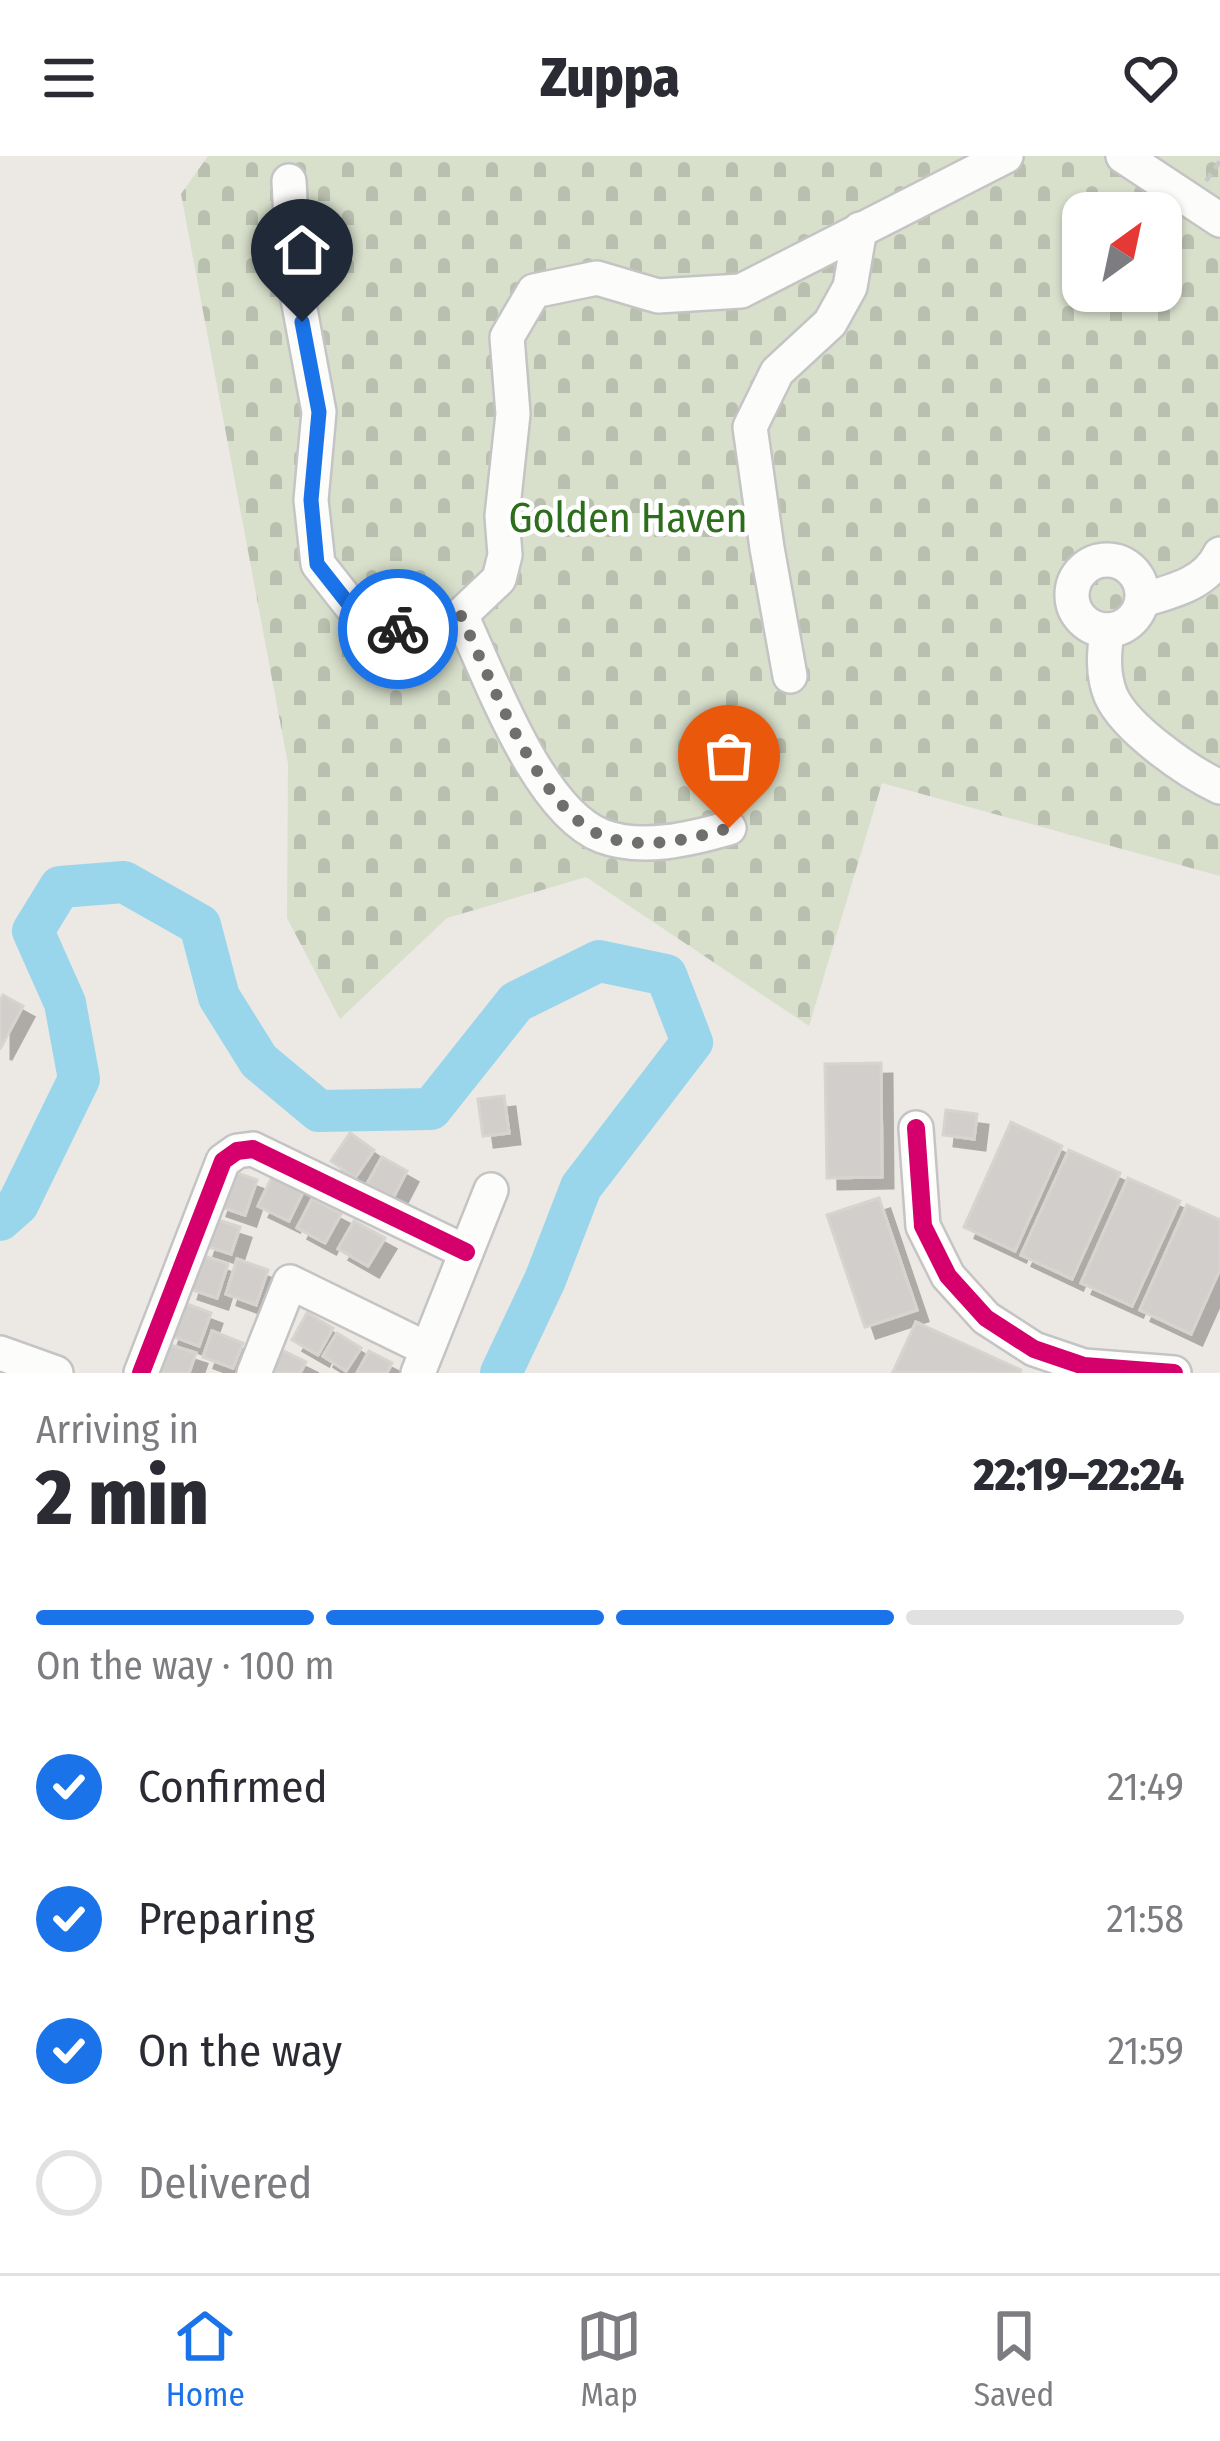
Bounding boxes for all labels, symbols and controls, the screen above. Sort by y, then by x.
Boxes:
icon: menu [36,45,102,111]
icon: heart [1118,45,1184,111]
text: Zuppa [540,46,680,110]
north arrow [1062,192,1182,312]
map controls [1062,192,1182,312]
pin [251,199,353,322]
icon: home [269,217,335,283]
park label: Golden Haven [508,493,748,543]
courier [338,569,458,689]
icon: bike [365,596,431,662]
pin [678,705,780,828]
icon: bag [696,723,762,789]
text: Arriving in [36,1407,199,1453]
text: 22:19–22:24 [973,1448,1184,1502]
text: 2 min [36,1451,209,1545]
text: On the way · 100 m [36,1643,335,1689]
icon: check [36,1754,102,1820]
text: Confirmed [138,1760,328,1814]
text: 21:49 [1107,1764,1184,1810]
icon: check [36,1886,102,1952]
text: Preparing [138,1892,315,1946]
text: 21:58 [1107,1896,1184,1942]
icon: check [36,2018,102,2084]
text: On the way [138,2024,342,2078]
text: 21:59 [1108,2028,1184,2074]
text: Delivered [138,2156,312,2210]
tab: Home [166,2303,245,2415]
tab: Map [576,2303,642,2415]
tab: Saved [974,2303,1054,2415]

